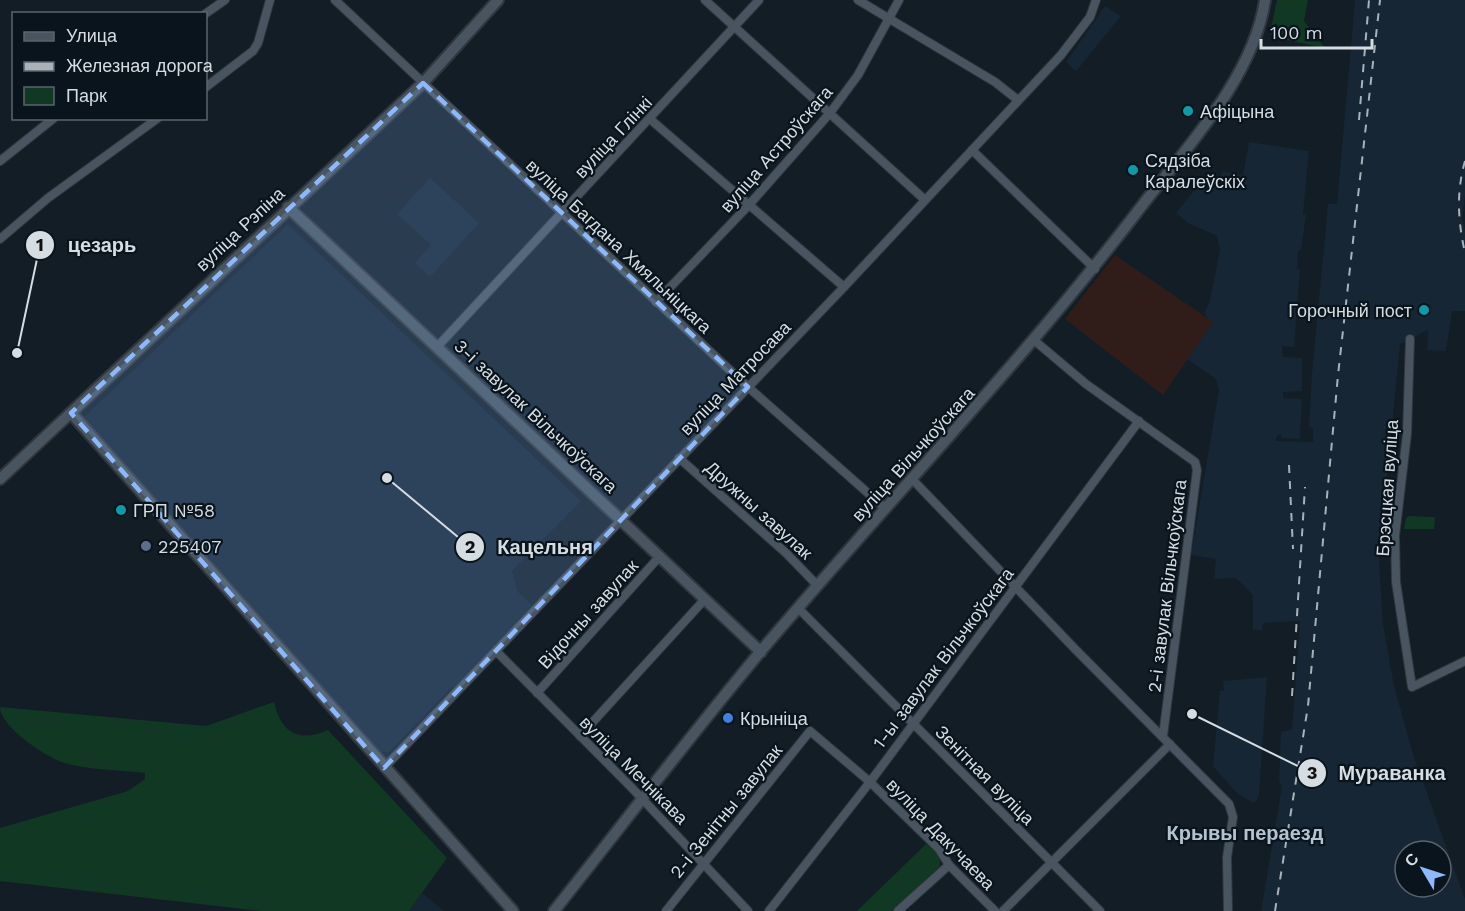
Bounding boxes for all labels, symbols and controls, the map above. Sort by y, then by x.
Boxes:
legend [12,12,207,120]
scale bar [1261,12,1372,50]
text: 100 m [1270,22,1323,43]
text: Улица [66,25,118,46]
text: Железная дорога [66,55,214,76]
street label: вуліца Астроўскага [715,81,837,216]
text: Парк [66,85,107,106]
street label: вуліца Глінкі [570,92,656,182]
place label: Афіцына [1200,101,1275,122]
marker: Афіцына [1181,104,1195,118]
place label: Сядзіба Каралеўскіх [1145,150,1245,192]
street label: вуліца Багдана Хмяльніцкага [522,155,717,338]
marker: Сядзіба Каралеўскіх [1126,163,1140,177]
street label: вуліца Рэпіна [191,182,289,275]
callout: цезарь [25,226,148,264]
text: цезарь [68,233,136,257]
text: 1 [36,234,44,255]
place label: Горочный пост [1288,300,1412,321]
marker: Горочный пост [1417,303,1431,317]
street label: вуліца Матросава [675,316,795,439]
street label: 3-і завулак Вільчкоўскага [450,335,622,498]
street label: вуліца Вільчкоўскага [847,382,979,525]
street label: Брэсцкая вуліца [1372,418,1402,557]
street label: Дружны завулак [701,456,817,564]
street label: 2-і завулак Вільчкоўскага [1144,477,1191,694]
place label: ГРП №58 [133,500,215,521]
marker: ГРП №58 [114,503,128,517]
callout: Кацельня [455,528,604,566]
text: Кацельня [497,535,593,559]
place label: 225407 [158,536,221,557]
text: 2 [465,536,475,557]
marker: 225407 [139,539,153,553]
street label: Відочны завулак [534,555,642,673]
street label: 1-ы завулак Вільчкоўскага [868,563,1018,752]
place label: Крыніца [740,708,809,729]
marker: Крыніца [721,711,735,725]
street label: вуліца Мечнікава [576,712,693,829]
street label: Зенітная вуліца [931,721,1040,830]
street label: 2-і Зенітны завулак [666,740,786,882]
callout: Мураванка [1297,754,1458,792]
text: Мураванка [1338,761,1446,785]
text: 3 [1307,762,1317,783]
street label: вуліца Дакучаева [882,774,1000,895]
district label: Крывы пераезд [1167,821,1324,845]
north arrow [1393,839,1453,899]
text: С [1401,849,1423,870]

